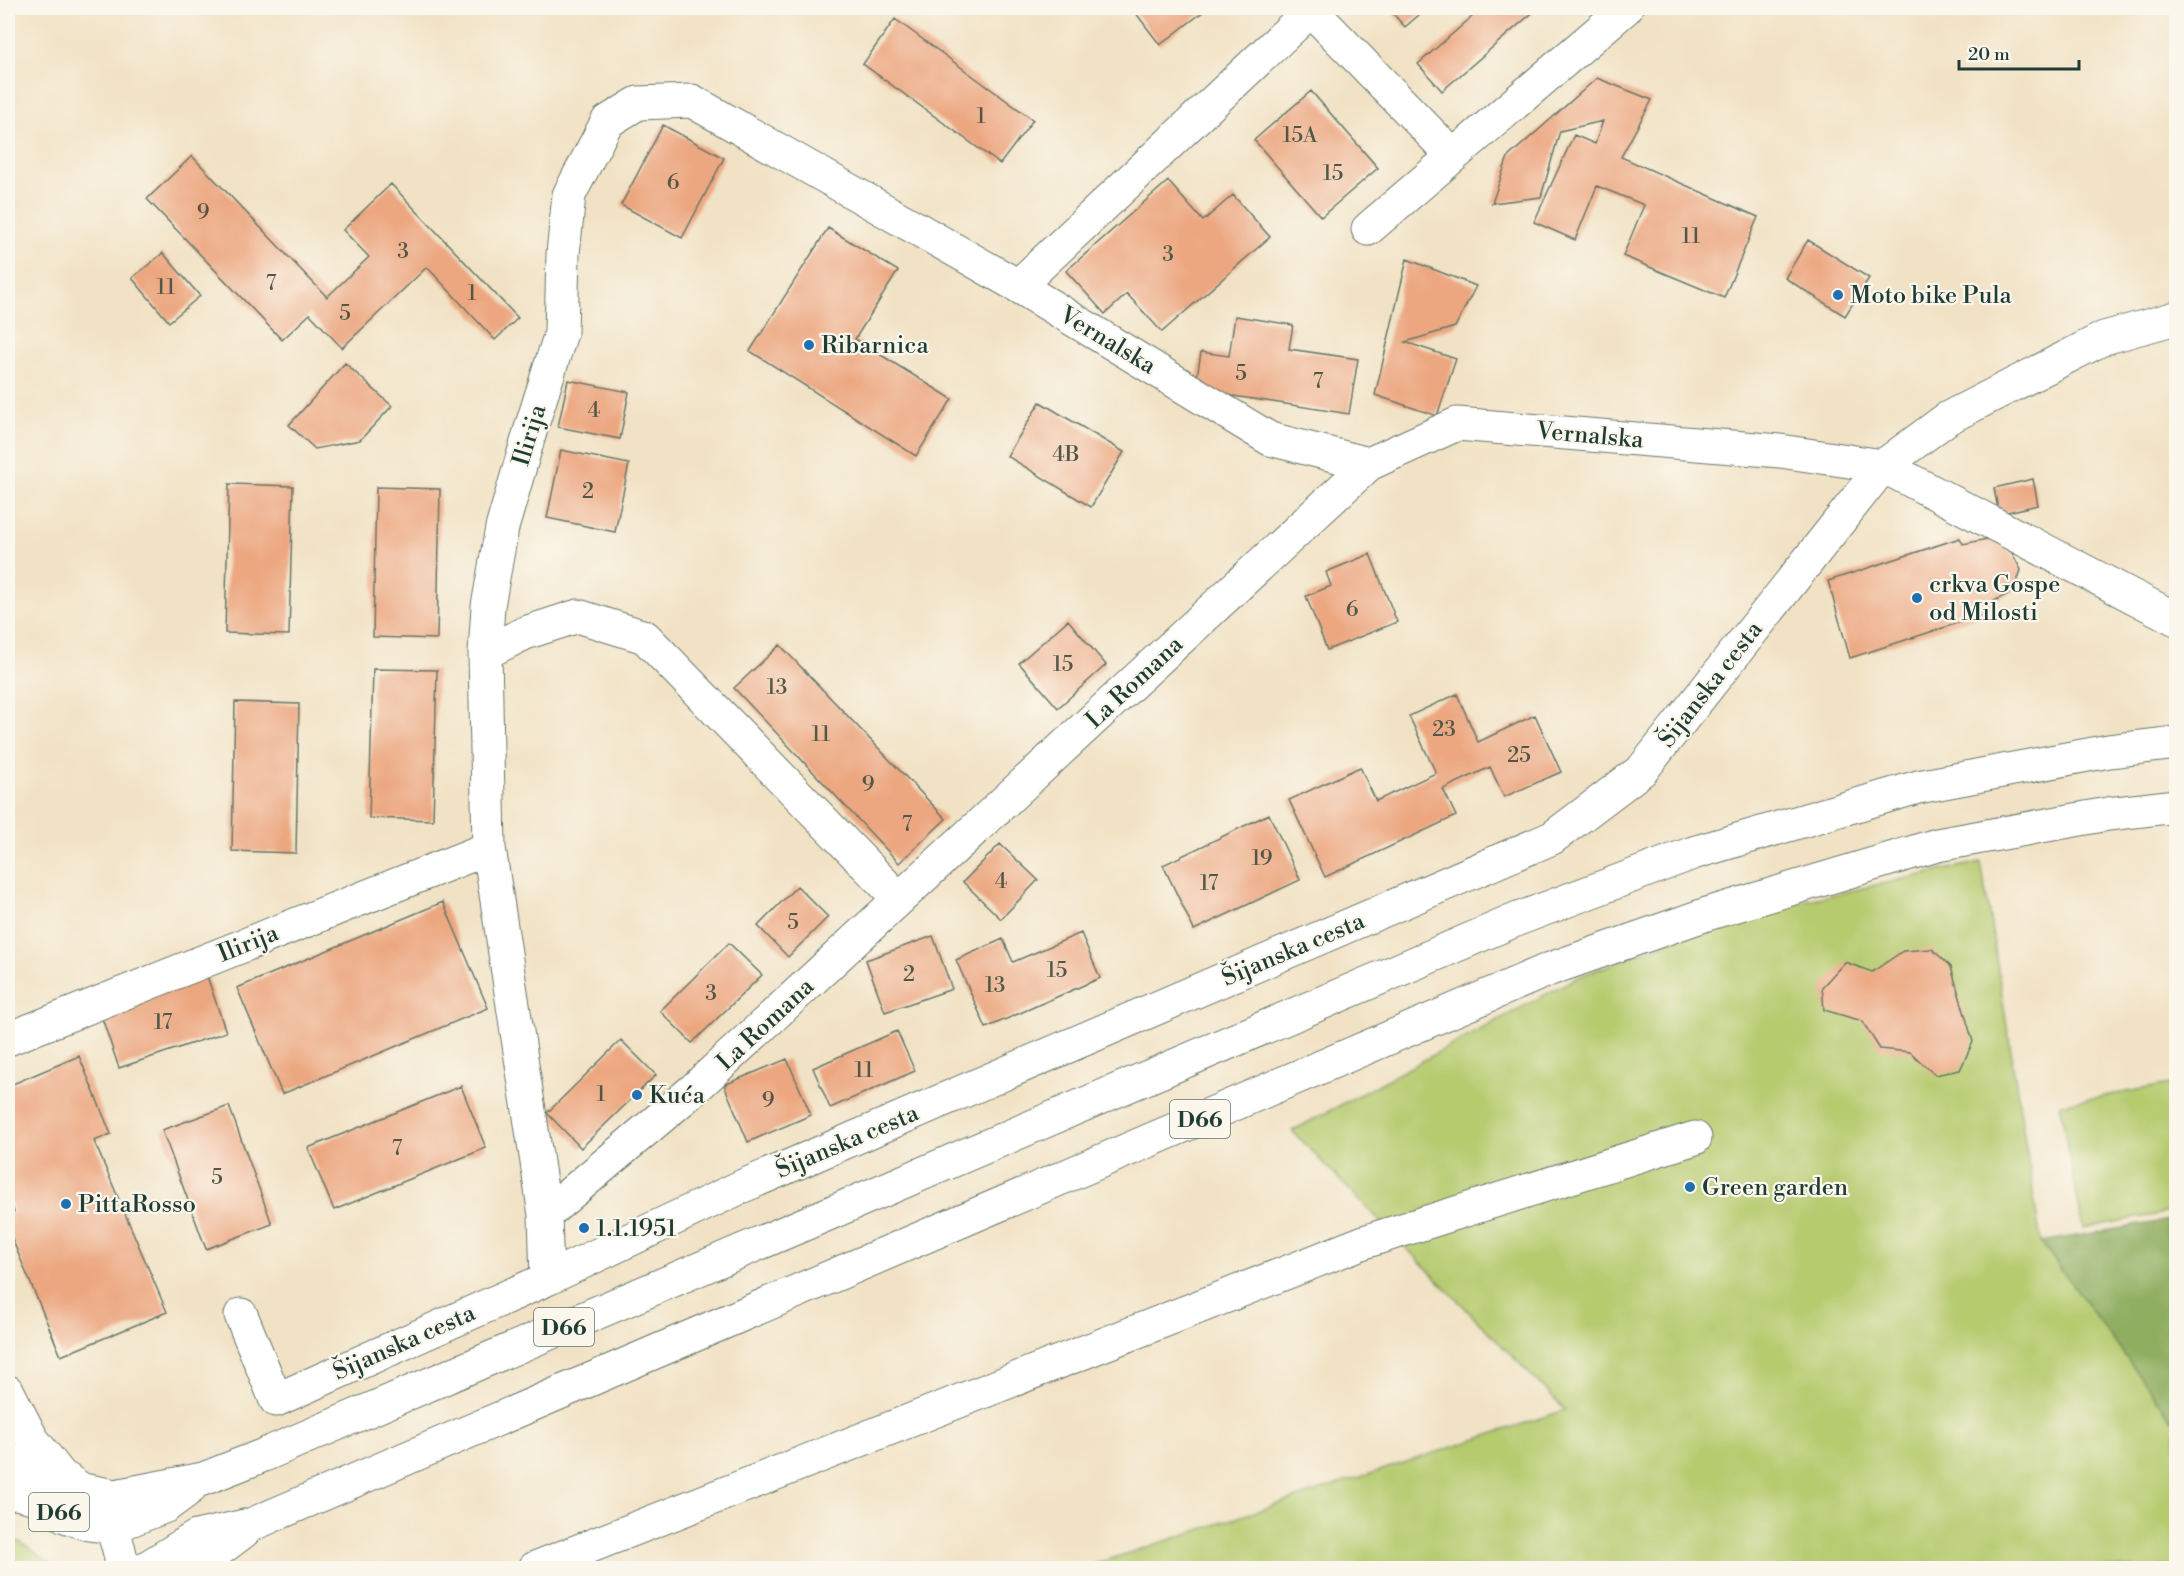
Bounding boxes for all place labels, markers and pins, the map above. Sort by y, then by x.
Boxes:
place label: Moto bike Pula [1850,281,2013,311]
marker: Moto bike Pula [1831,288,1845,302]
place label: Ribarnica [821,331,929,361]
marker: Ribarnica [802,338,816,352]
place label: crkva Gospe od Milosti [1929,570,2060,628]
marker: crkva Gospe od Milosti [1910,591,1924,605]
place label: Kuća [649,1081,706,1111]
marker: Kuća [630,1088,644,1102]
place label: Green garden [1702,1173,1848,1203]
marker: Green garden [1683,1180,1697,1194]
place label: PittaRosso [78,1190,196,1220]
marker: PittaRosso [59,1197,73,1211]
place label: 1.1.1951 [596,1214,677,1244]
marker: 1.1.1951 [577,1221,591,1235]

